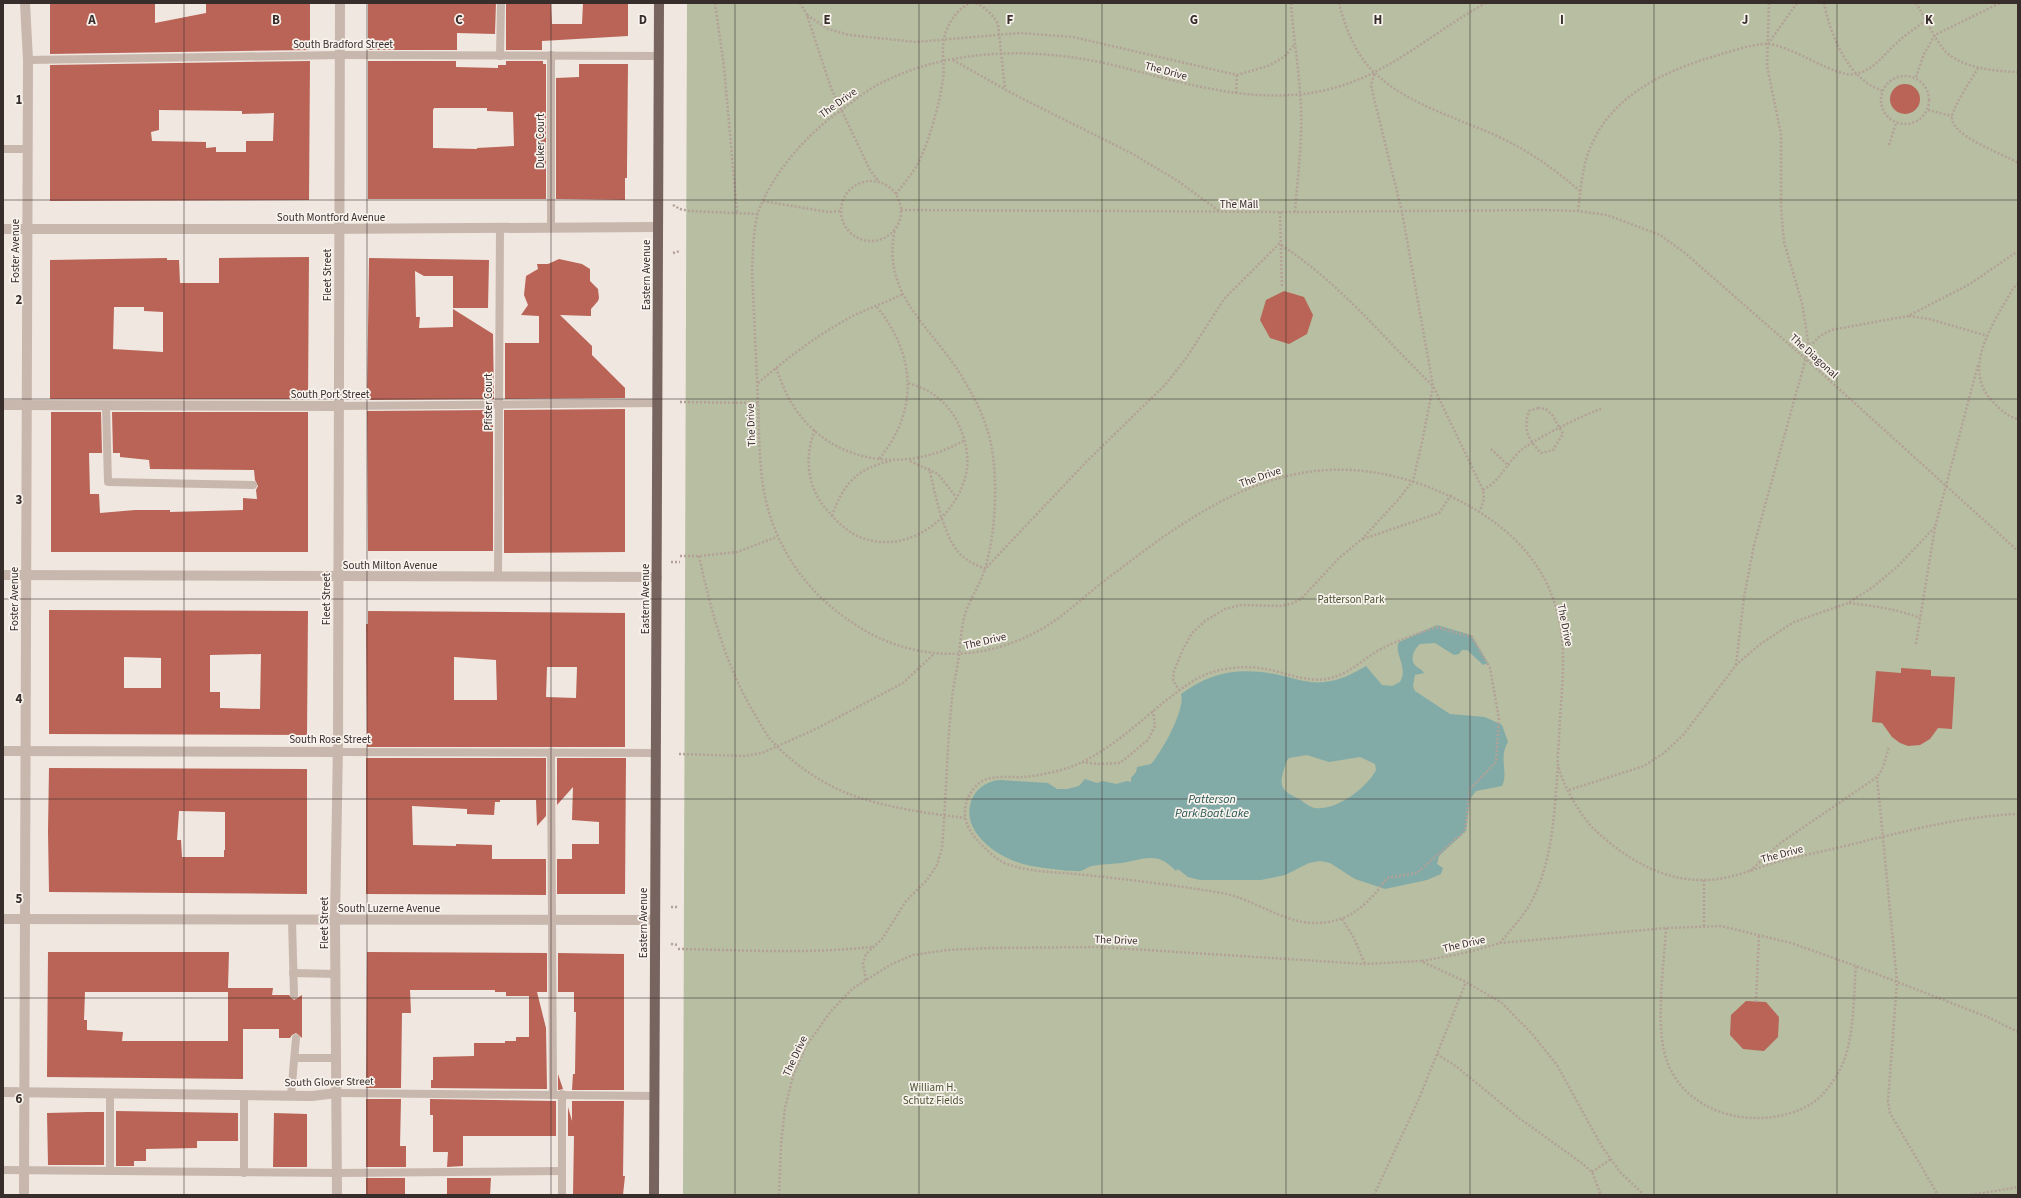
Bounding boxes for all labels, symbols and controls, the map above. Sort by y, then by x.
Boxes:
text: A [87,11,96,29]
text: B [272,11,280,29]
text: C [455,11,463,29]
text: D [639,11,647,29]
text: E [823,11,831,29]
text: F [1007,11,1014,29]
text: G [1190,11,1198,29]
text: H [1374,11,1382,29]
text: I [1560,11,1564,29]
text: J [1742,11,1748,29]
text: K [1925,11,1934,29]
street label: South Bradford Street [293,37,393,52]
street label: The Drive [1143,58,1189,84]
street label: The Drive [816,84,860,122]
text: 1 [16,91,23,109]
street label: Duker Court [533,113,548,169]
street label: The Mall [1220,197,1259,212]
street label: South Montford Avenue [277,210,386,225]
street label: Foster Avenue [8,218,23,283]
street label: Eastern Avenue [639,239,654,310]
street label: Fleet Street [320,248,335,301]
text: 2 [16,291,23,309]
street label: The Diagonal [1787,330,1842,382]
street label: Pfister Court [481,373,496,431]
street label: South Port Street [291,387,370,402]
street label: The Drive [743,403,759,447]
street label: The Drive [1237,463,1283,491]
text: 3 [16,491,23,509]
street label: South Milton Avenue [343,558,438,573]
street label: Eastern Avenue [638,563,653,634]
street label: Foster Avenue [7,566,22,631]
street label: Fleet Street [319,572,334,625]
park label: Patterson Park [1318,592,1385,607]
street label: The Drive [1553,602,1577,648]
street label: The Drive [962,629,1008,653]
text: 4 [16,690,23,708]
street label: South Rose Street [289,732,371,747]
water label: Patterson Park Boat Lake [1175,791,1249,822]
street label: The Drive [1759,841,1805,867]
street label: Eastern Avenue [636,887,651,958]
text: 5 [16,890,23,908]
street label: Fleet Street [317,896,332,949]
street label: South Luzerne Avenue [338,901,441,916]
street label: The Drive [1094,932,1138,948]
street label: The Drive [1441,932,1487,956]
street label: The Drive [779,1033,811,1079]
street label: South Glover Street [284,1074,374,1090]
park label: William H. Schutz Fields [903,1080,964,1108]
text: 6 [16,1090,23,1108]

